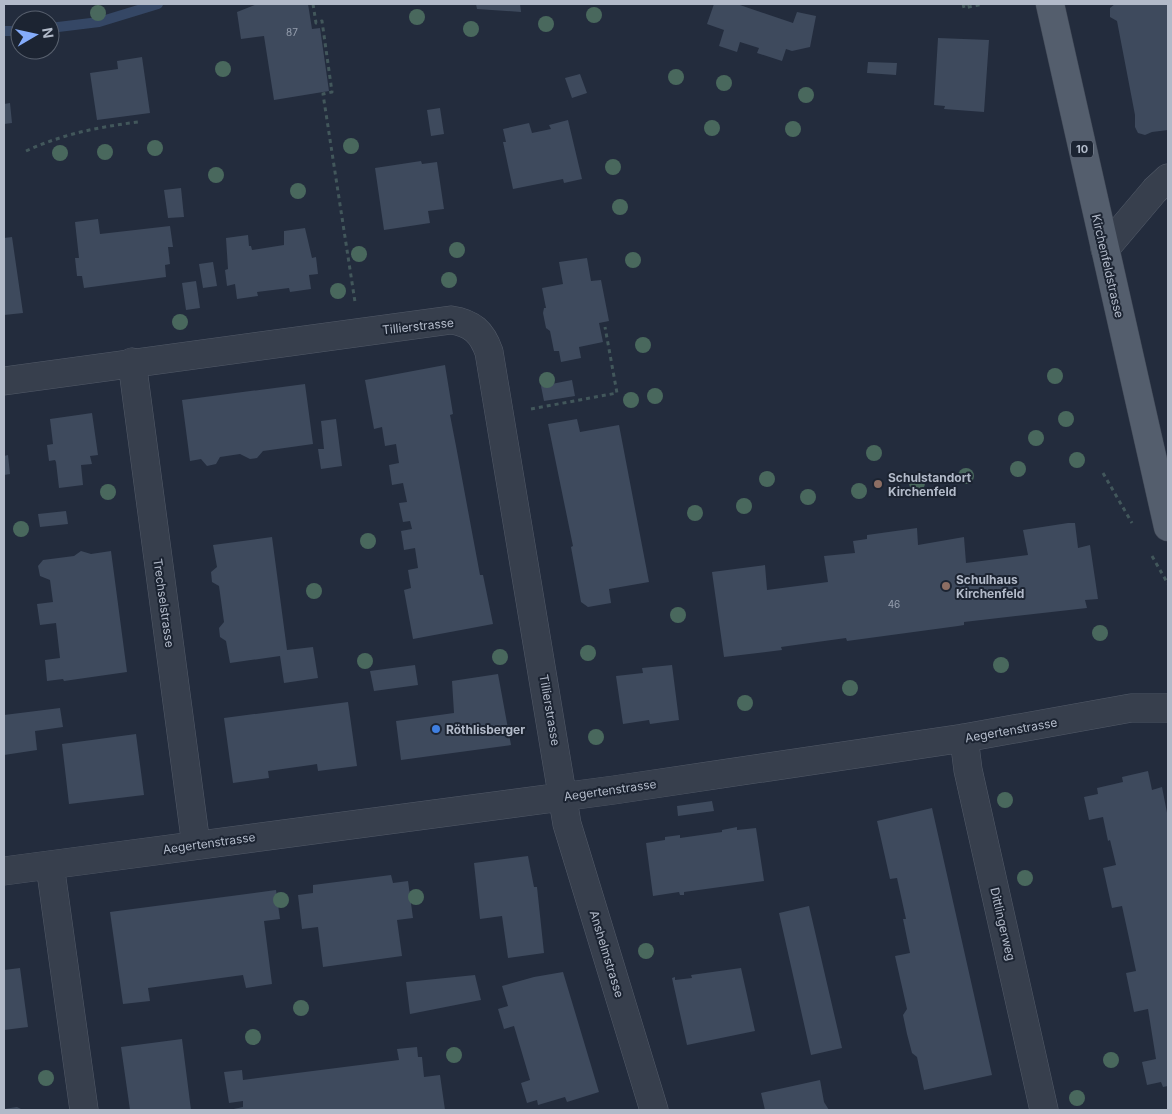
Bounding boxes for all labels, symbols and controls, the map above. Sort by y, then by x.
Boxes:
north arrow [10,10,60,60]
text: N [39,26,58,39]
house number: 87 [286,26,298,38]
road number: 10 [1071,140,1093,158]
street label: Kirchenfeldstrasse [1089,213,1127,319]
street label: Tillierstrasse [381,315,455,337]
place label: Schulstandort Kirchenfeld [888,470,972,499]
marker: Schulstandort Kirchenfeld [872,478,884,490]
street label: Trechselstrasse [150,558,178,648]
place label: Schulhaus Kirchenfeld [956,572,1024,601]
marker: Schulhaus Kirchenfeld [940,580,952,592]
house number: 46 [888,598,900,610]
street label: Tillierstrasse [536,673,564,747]
street label: Aegertenstrasse [964,715,1058,745]
place label: Röthlisberger [446,722,525,737]
marker: Röthlisberger [430,723,442,735]
street label: Aegertenstrasse [563,776,657,804]
street label: Aegertenstrasse [162,829,256,857]
street label: Dittlingerweg [987,886,1019,962]
street label: Anshelmstrasse [587,909,627,999]

